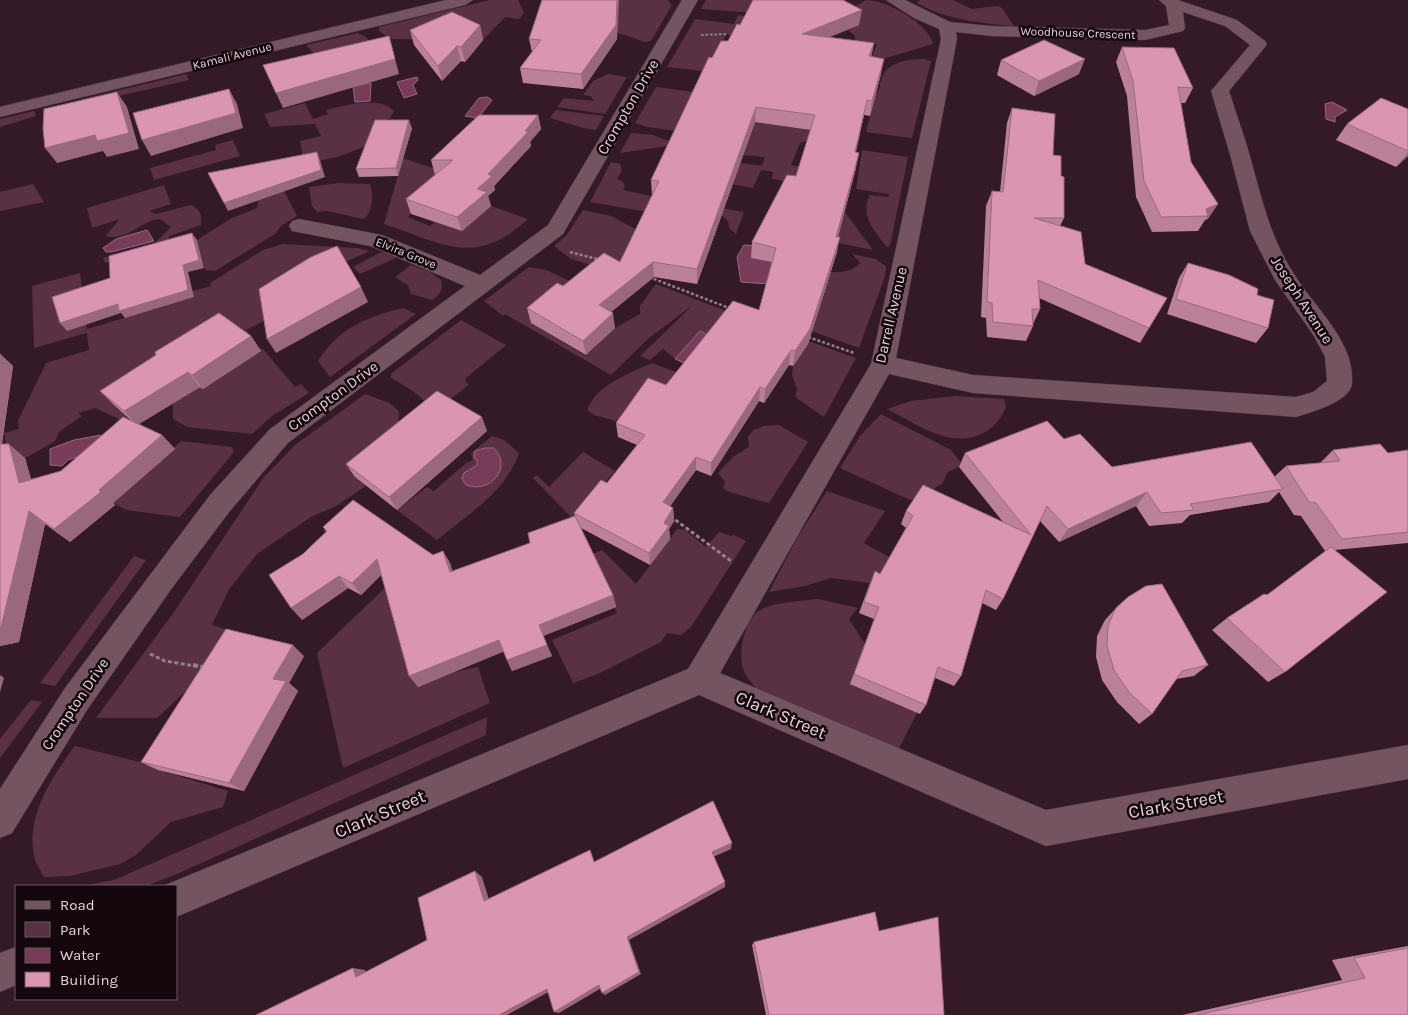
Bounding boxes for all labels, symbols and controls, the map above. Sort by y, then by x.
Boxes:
street label: Woodhouse Crescent [1020,24,1136,42]
street label: Kamali Avenue [191,39,273,73]
street label: Crompton Drive [593,56,663,158]
street label: Elvira Grove [374,234,438,272]
street label: Joseph Avenue [1267,253,1337,347]
street label: Darrell Avenue [871,265,911,365]
street label: Crompton Drive [284,357,382,435]
street label: Crompton Drive [38,655,112,753]
street label: Clark Street [732,686,830,744]
street label: Clark Street [331,785,429,843]
street label: Clark Street [1127,785,1226,823]
legend [15,885,178,1000]
text: Road [60,896,95,914]
text: Park [60,921,90,939]
text: Water [60,946,101,964]
text: Building [60,971,118,989]

